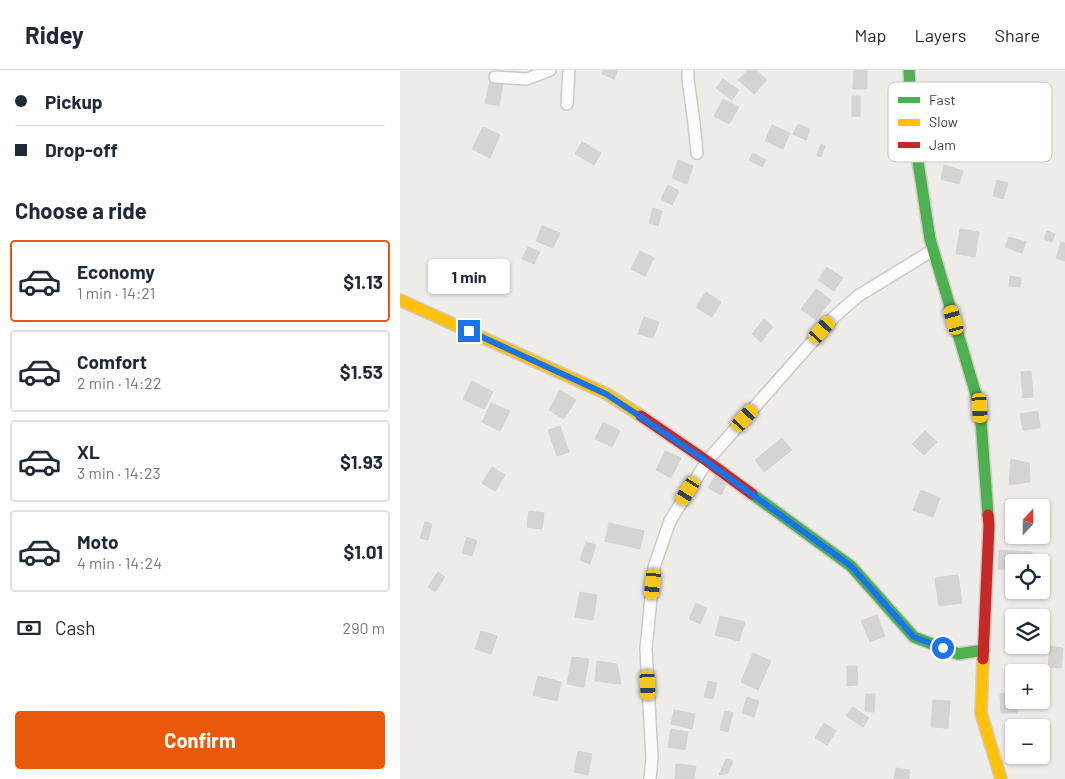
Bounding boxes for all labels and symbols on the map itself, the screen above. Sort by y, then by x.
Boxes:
legend [888,82,1052,162]
text: Fast [929,91,955,108]
text: Slow [929,113,958,130]
text: Jam [929,136,956,153]
callout: 1 min [428,258,510,294]
car [942,304,965,336]
car [806,314,837,346]
route end [458,320,480,342]
car [971,393,988,423]
car [729,402,760,434]
car [673,474,702,508]
north arrow [1005,499,1050,544]
car [643,568,662,600]
route start [932,637,954,659]
car [639,670,656,700]

